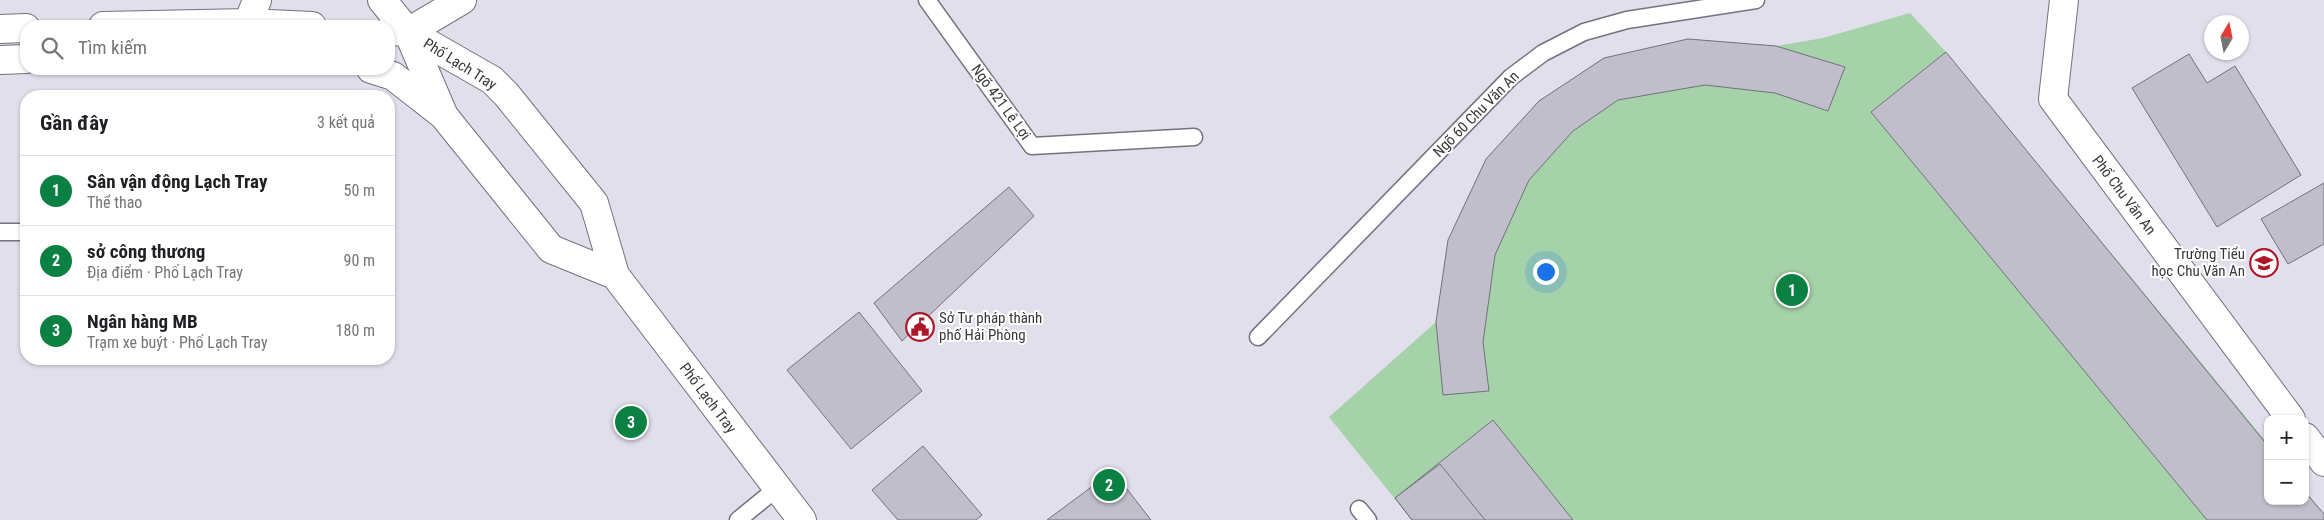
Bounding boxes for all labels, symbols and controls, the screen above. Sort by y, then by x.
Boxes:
north arrow [2204,15,2249,60]
search box [20,20,395,75]
icon: search [38,34,66,62]
street label: Phố Lạch Tray [420,34,500,94]
text: Tìm kiếm [78,36,147,59]
street label: Ngõ 421 Lê Lợi [968,61,1034,143]
street label: Ngõ 60 Chu Văn An [1429,67,1523,161]
text: Gần đây [40,111,108,135]
text: 3 kết quả [317,113,375,132]
street label: Phố Chu Văn An [2088,152,2160,238]
text: Sân vận động Lạch Tray [87,170,267,193]
text: 1 [52,181,60,200]
text: 50 m [343,181,375,200]
text: Thể thao [87,193,142,212]
text: sở công thương [87,240,205,263]
place label: Trường Tiểu học Chu Văn An [2152,245,2245,280]
school or university icon: Trường Tiểu học Chu Văn An [2249,248,2279,278]
text: 2 [52,251,60,270]
text: 90 m [343,251,375,270]
your location [1533,259,1559,285]
text: Địa điểm · Phố Lạch Tray [87,263,243,282]
pin: 1 [1776,271,1808,309]
place label: Sở Tư pháp thành phố Hải Phòng [939,309,1042,344]
text: Ngân hàng MB [87,310,198,333]
public building icon: Sở Tư pháp thành phố Hải Phòng [905,312,935,342]
text: 3 [52,321,60,340]
text: 180 m [336,321,375,340]
text: Trạm xe buýt · Phố Lạch Tray [87,333,268,352]
street label: Phố Lạch Tray [676,359,740,437]
pin: 3 [615,403,647,441]
map controls [2264,415,2309,505]
button: + [2264,415,2309,460]
button: − [2264,460,2309,505]
pin: 2 [1093,466,1125,504]

